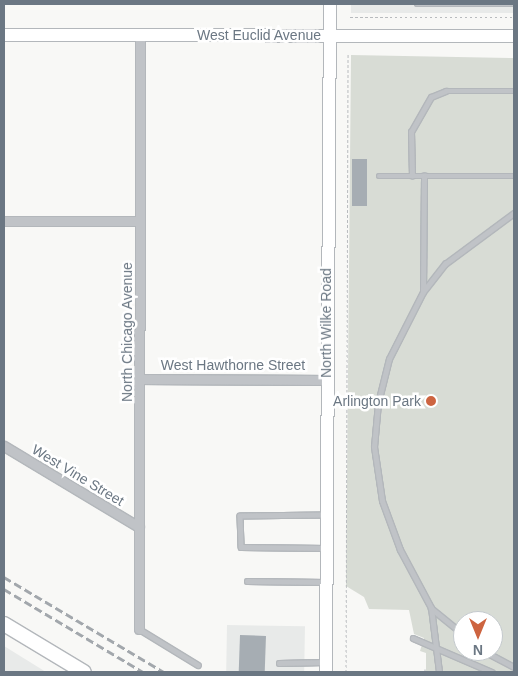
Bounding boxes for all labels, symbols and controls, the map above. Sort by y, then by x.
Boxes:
street label: West Euclid Avenue [197,27,321,43]
street label: North Chicago Avenue [119,262,135,402]
street label: North Wilke Road [318,268,334,378]
street label: West Hawthorne Street [161,357,305,373]
place label: Arlington Park [333,393,421,409]
marker: Arlington Park [425,395,437,407]
street label: West Vine Street [29,441,127,509]
north arrow [453,611,503,661]
text: N [473,642,483,658]

